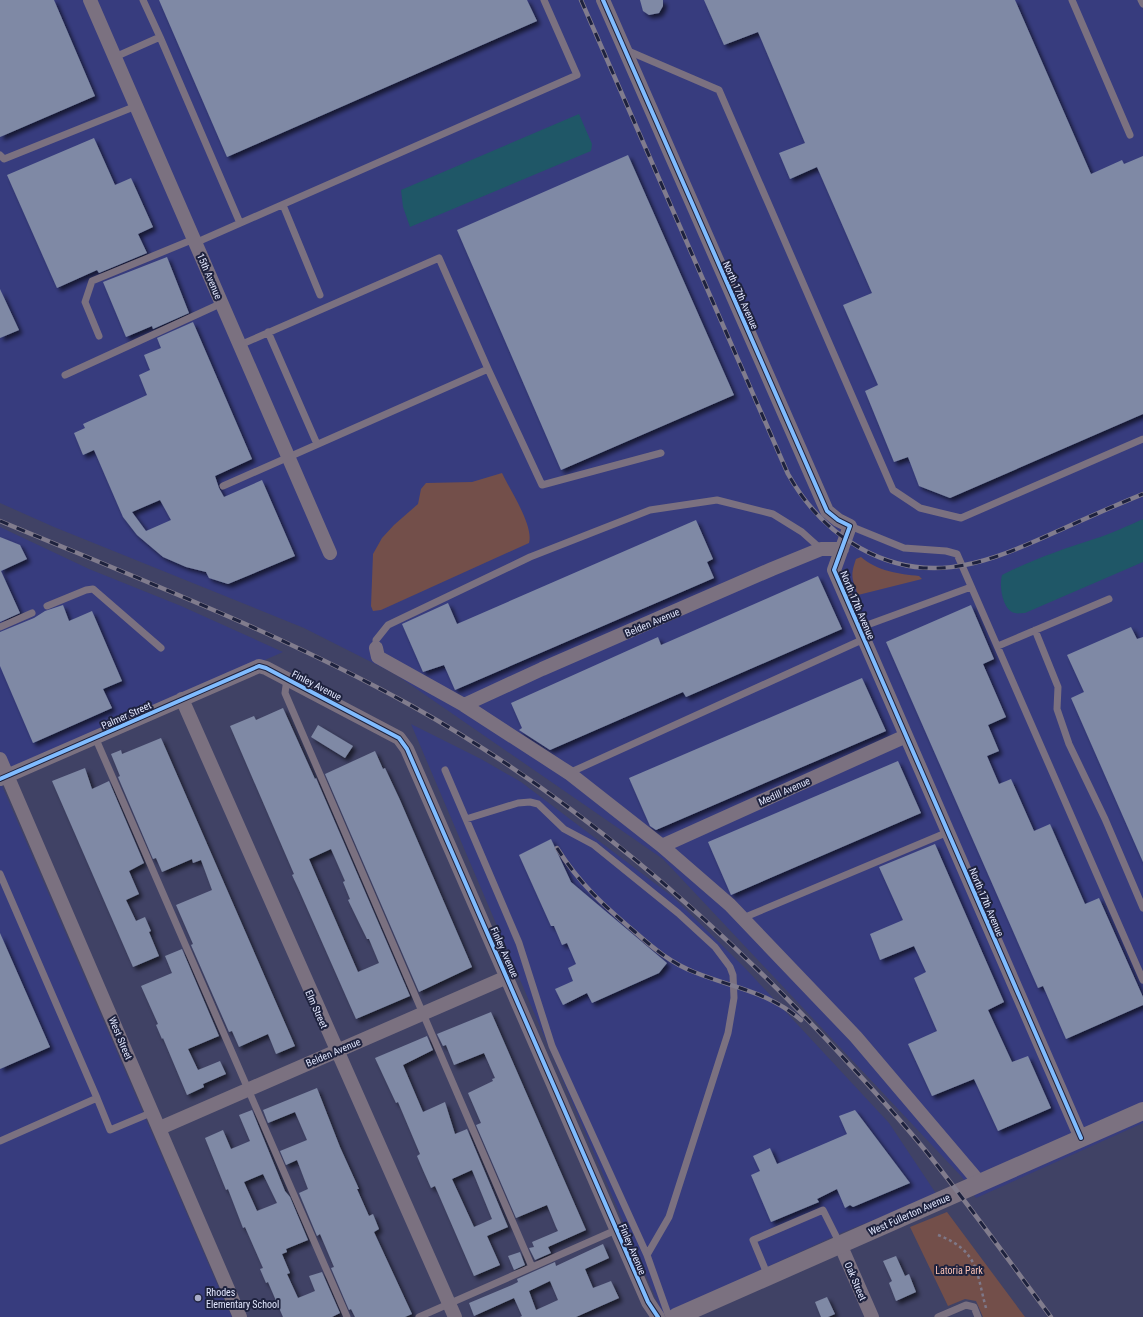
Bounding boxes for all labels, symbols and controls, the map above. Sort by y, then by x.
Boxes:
street label: 15th Avenue [195,252,224,301]
street label: North 17th Avenue [721,259,761,331]
street label: North 17th Avenue [838,569,877,641]
street label: Belden Avenue [623,606,681,639]
street label: Finley Avenue [290,668,344,703]
street label: Palmer Street [99,700,153,731]
street label: Medill Avenue [757,775,812,808]
street label: North 17th Avenue [967,866,1006,938]
street label: Finley Avenue [489,925,521,979]
street label: Elm Street [303,988,330,1030]
street label: West Street [107,1015,134,1061]
street label: Belden Avenue [304,1036,362,1069]
street label: West Fullerton Avenue [867,1191,952,1237]
street label: Finley Avenue [617,1222,648,1277]
street label: Oak Street [842,1260,869,1302]
park label: Latoria Park [935,1265,983,1276]
place label: Rhodes Elementary School [206,1287,279,1310]
marker: Rhodes Elementary School [193,1293,203,1303]

